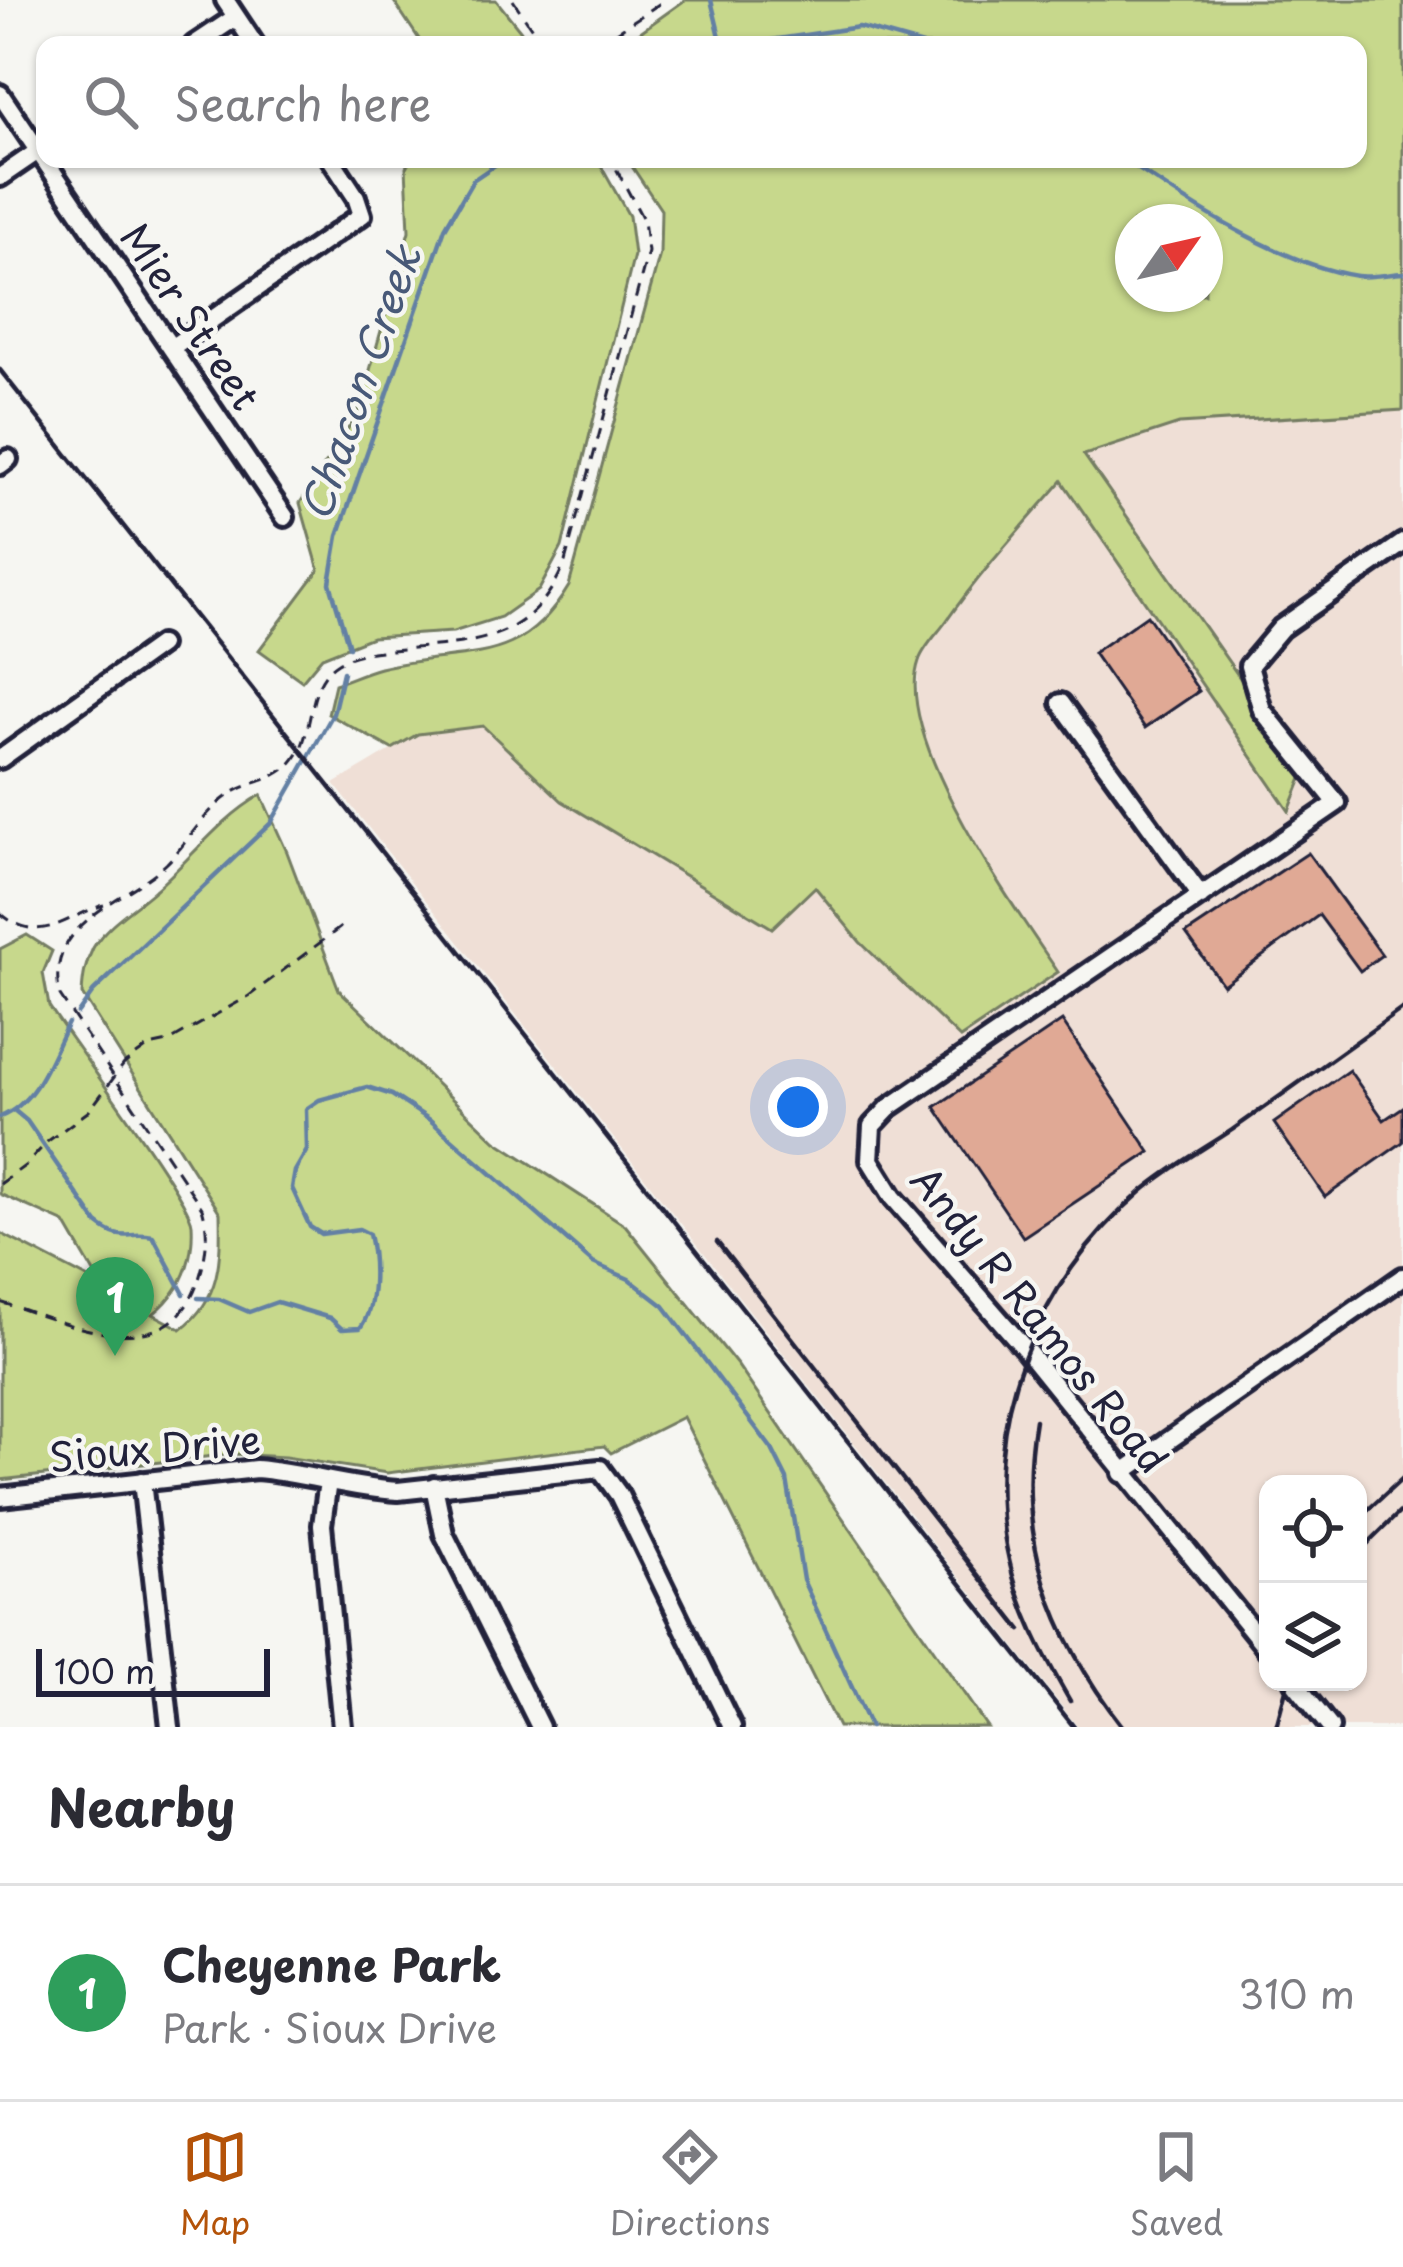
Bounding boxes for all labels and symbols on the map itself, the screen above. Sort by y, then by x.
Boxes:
north arrow [1115,204,1223,312]
street label: Mier Street [108,210,276,421]
water label: Chacon Creek [282,234,436,528]
your location [768,1077,828,1137]
street label: Andy R Ramos Road [898,1152,1184,1485]
pin: 1 [76,1257,154,1356]
street label: Sioux Drive [47,1408,263,1485]
scale bar [36,1643,270,1696]

